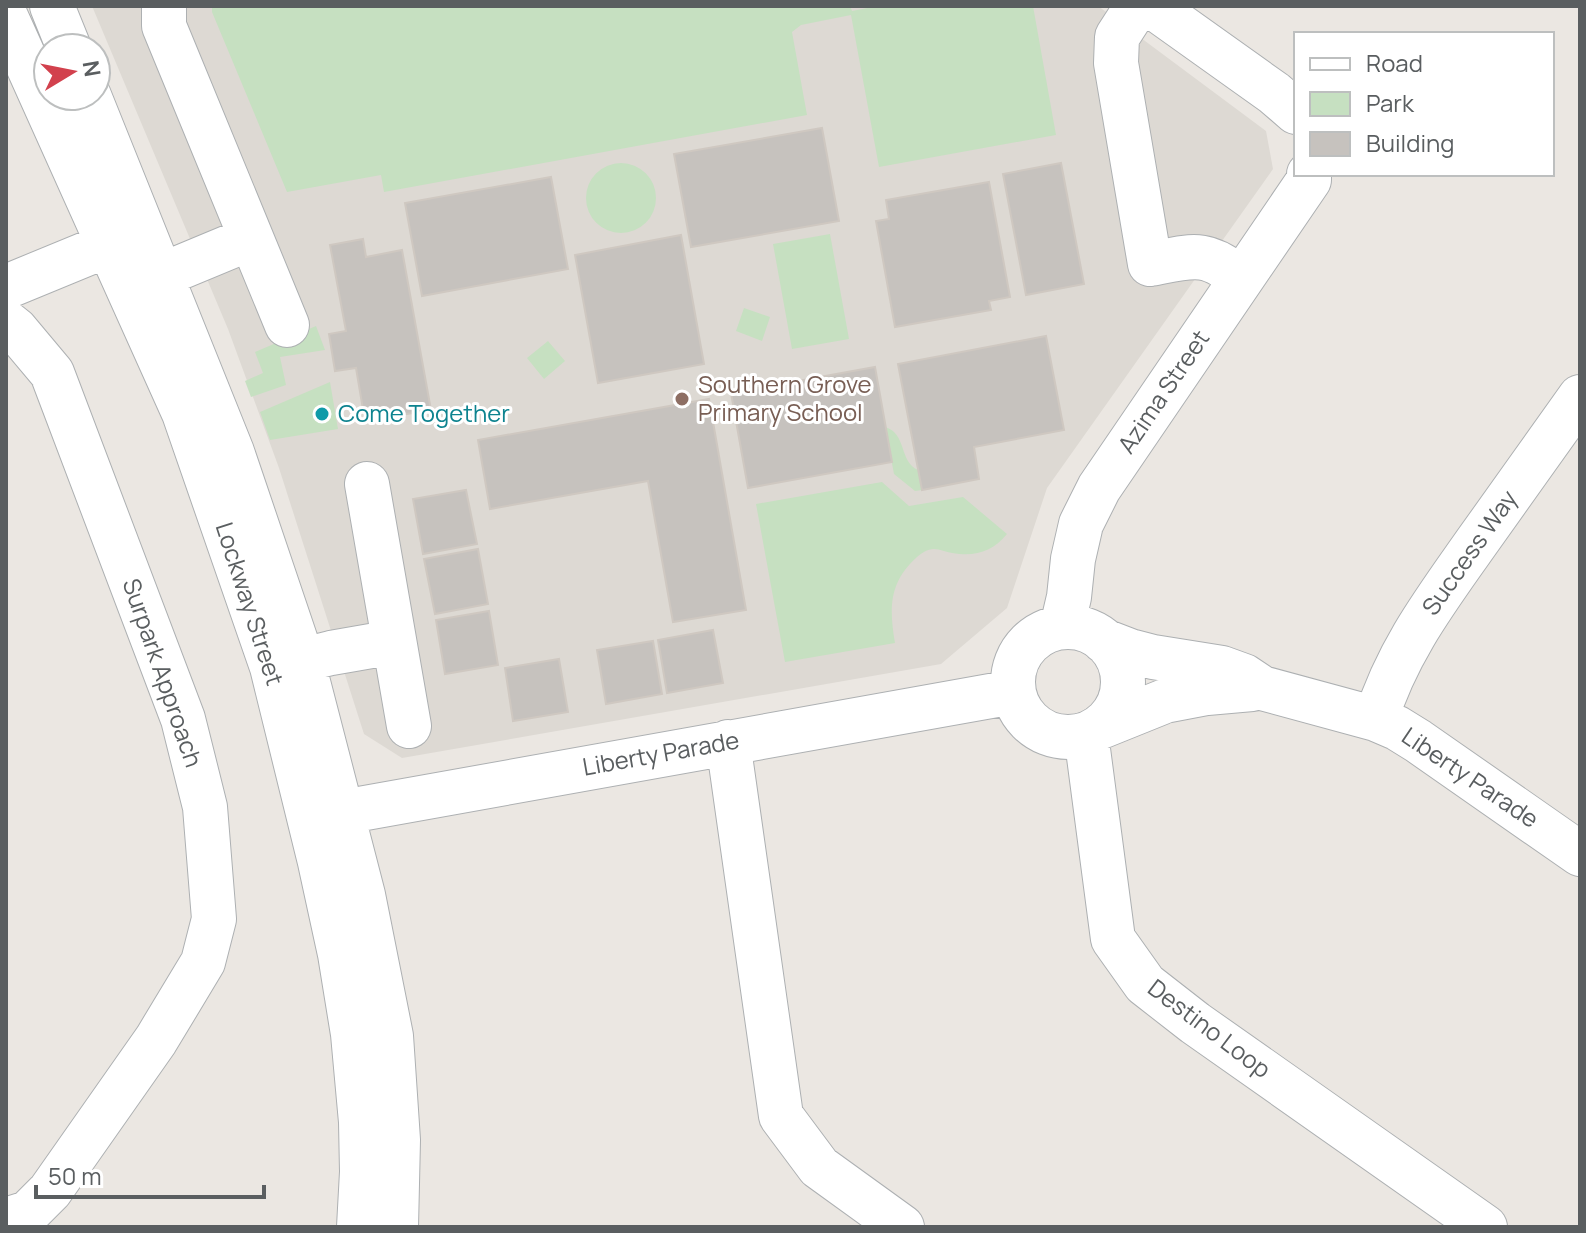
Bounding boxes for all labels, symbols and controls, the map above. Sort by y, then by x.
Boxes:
north arrow [32,32,112,112]
legend [1294,32,1554,176]
text: Road [1366,46,1423,79]
text: N [76,58,108,79]
text: Park [1366,86,1415,119]
text: Building [1366,126,1454,159]
street label: Azima Street [1109,323,1216,459]
place label: Southern Grove Primary School [698,367,872,428]
marker: Southern Grove Primary School [673,390,691,408]
place label: Come Together [338,396,510,429]
marker: Come Together [313,405,331,423]
street label: Success Way [1414,483,1524,621]
street label: Lockway Street [208,518,292,689]
street label: Surpark Approach [116,574,211,771]
street label: Liberty Parade [1396,719,1546,835]
street label: Liberty Parade [580,723,742,783]
street label: Destino Loop [1142,971,1278,1085]
scale bar [36,1149,264,1199]
text: 50 m [48,1159,102,1192]

